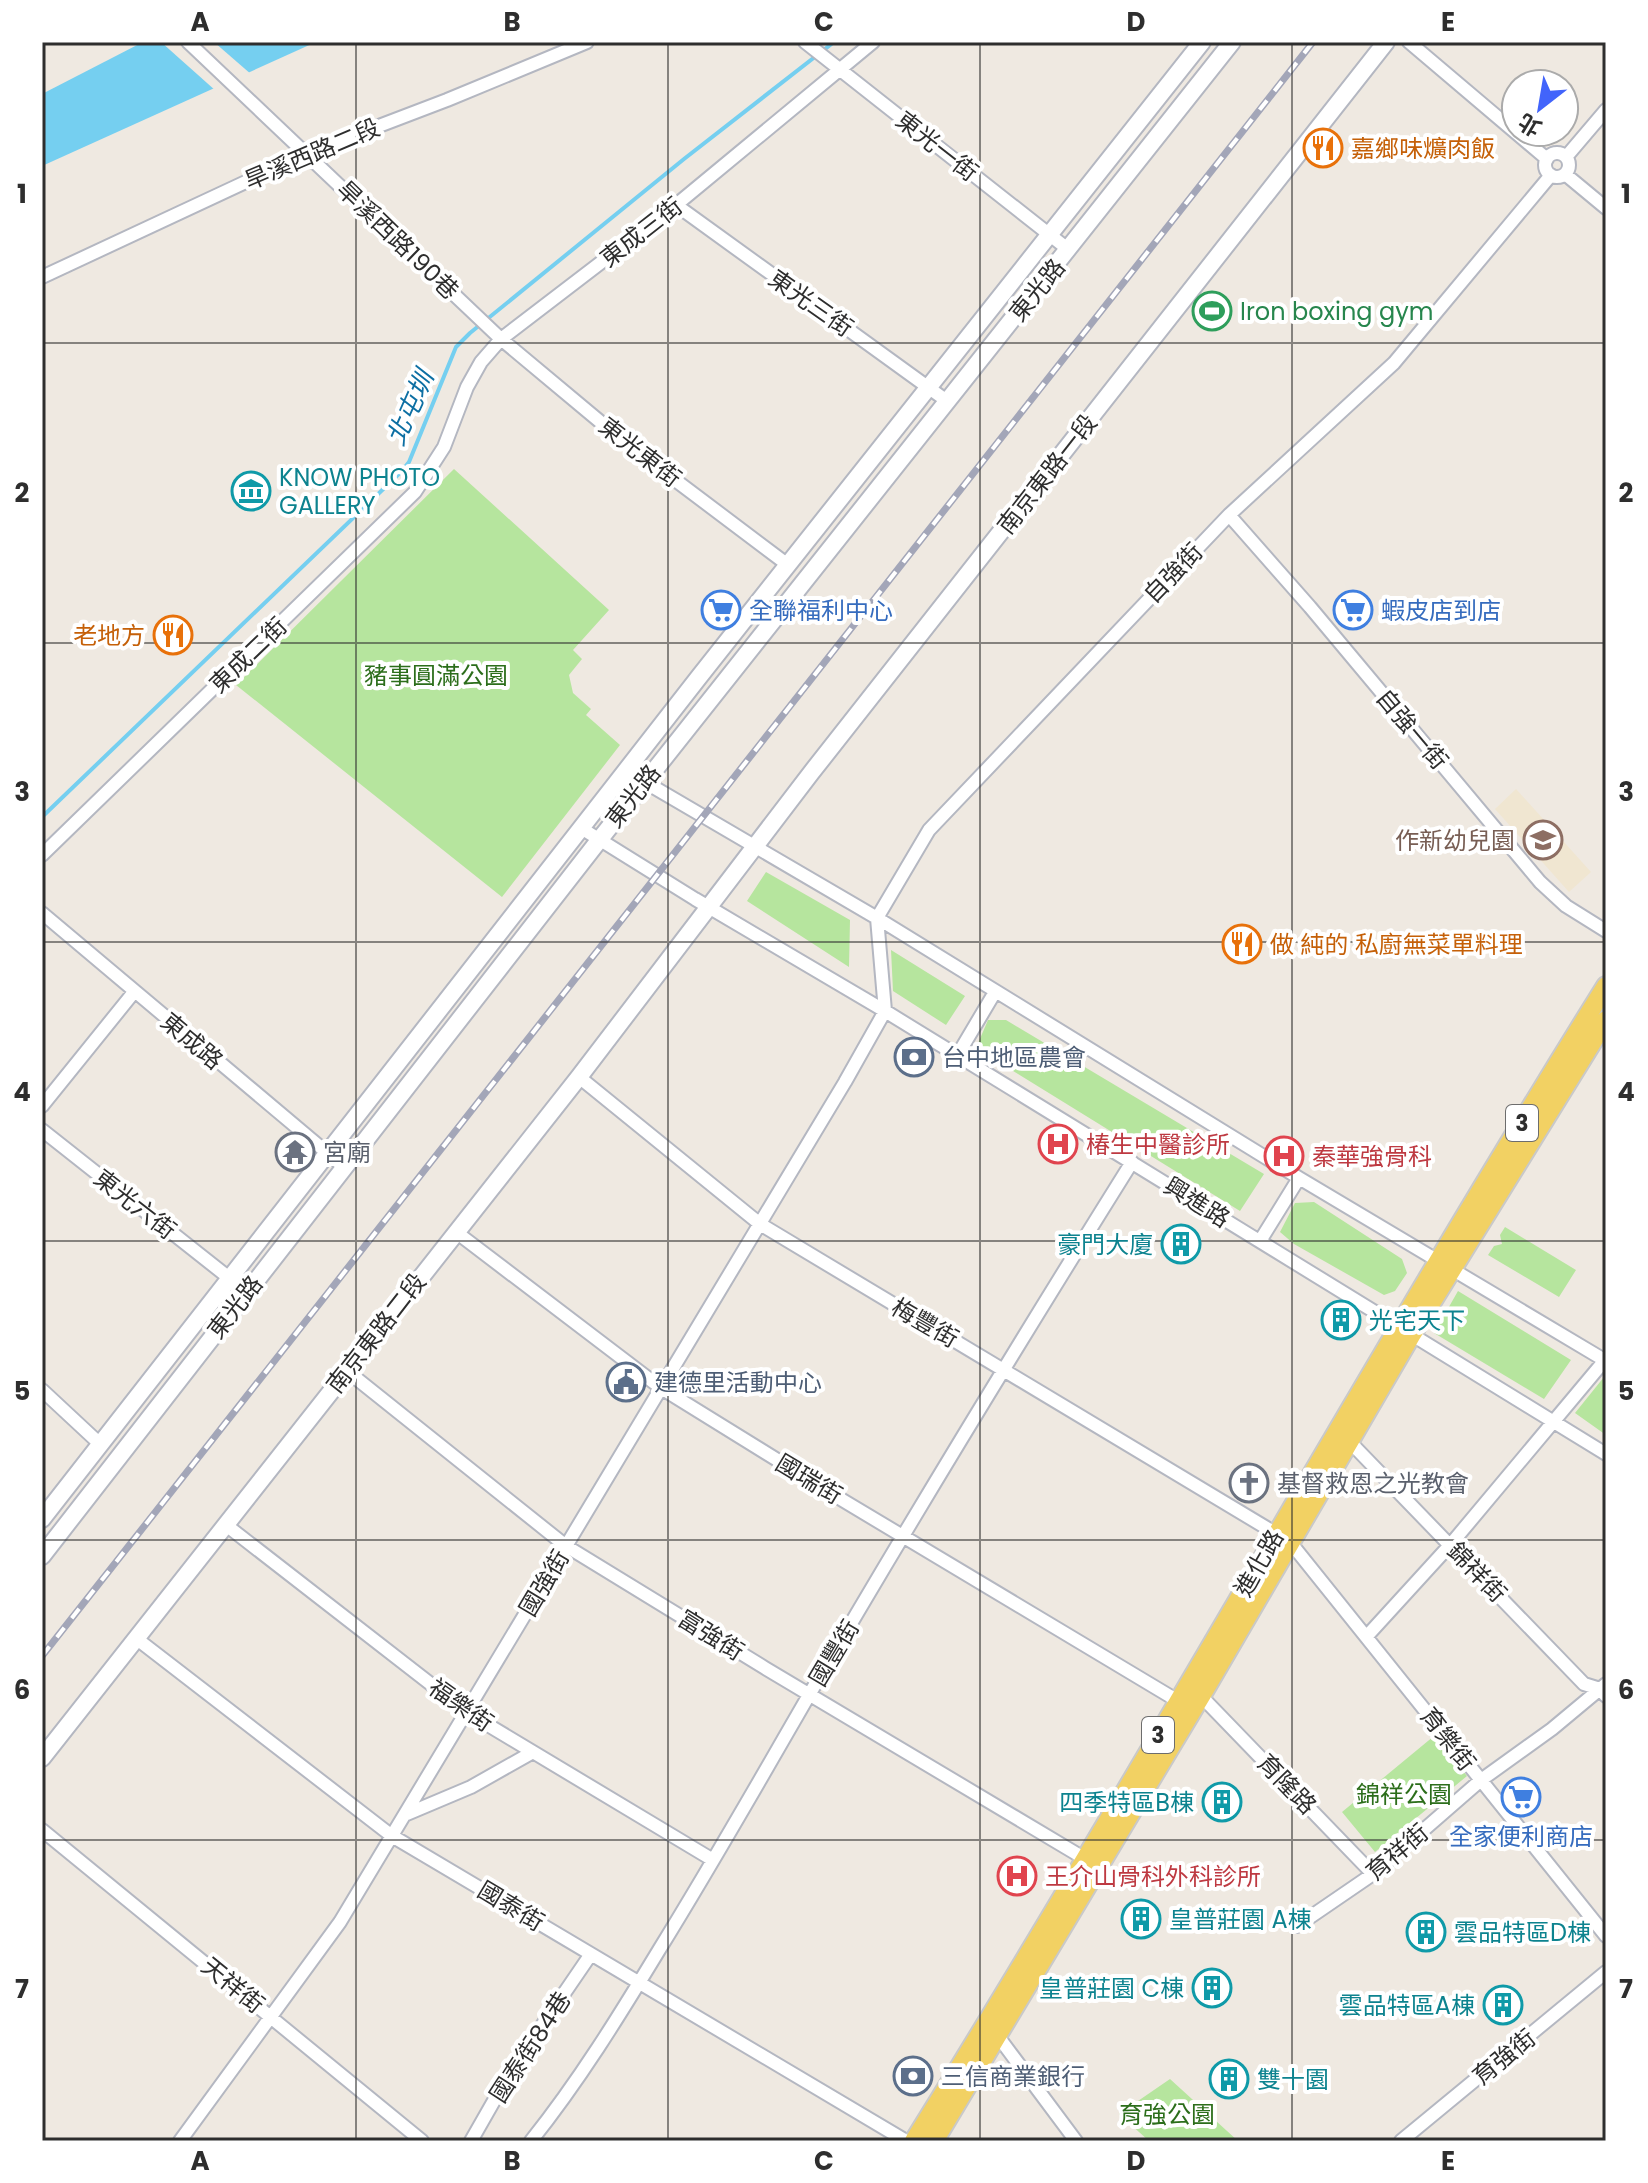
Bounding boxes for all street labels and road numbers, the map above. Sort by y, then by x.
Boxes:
street label: 東光一街 [889,103,985,189]
street label: 旱溪西路二段 [239,111,385,197]
street label: 旱溪西路190巷 [330,173,466,307]
street label: 東成三街 [593,189,689,275]
street label: 東光路 [1002,252,1072,328]
street label: 東光三街 [762,262,860,344]
street label: 南京東路一段 [990,407,1104,541]
street label: 東光東街 [592,409,688,495]
street label: 自強街 [1136,536,1210,610]
street label: 東成二街 [202,610,294,700]
street label: 自強一街 [1369,682,1455,776]
street label: 東光路 [598,757,668,835]
street label: 東成路 [154,1005,230,1077]
road number: 3 [1506,1105,1538,1141]
street label: 東光六街 [87,1161,183,1247]
street label: 興進路 [1158,1169,1236,1235]
street label: 南京東路二段 [319,1266,433,1400]
street label: 東光路 [200,1268,270,1346]
street label: 梅豐街 [886,1291,964,1355]
street label: 國瑞街 [770,1446,848,1512]
street label: 進化路 [1227,1524,1291,1602]
street label: 錦祥街 [1440,1535,1514,1609]
street label: 國強街 [511,1544,577,1622]
street label: 富強街 [672,1602,750,1668]
street label: 國豐街 [801,1614,867,1692]
street label: 福樂街 [422,1671,500,1739]
street label: 育樂街 [1413,1700,1483,1778]
road number: 3 [1142,1717,1174,1753]
street label: 育隆路 [1250,1747,1324,1821]
street label: 育祥街 [1359,1816,1435,1888]
street label: 國泰街 [472,1873,550,1939]
street label: 天祥街 [195,1950,271,2020]
street label: 國泰街84巷 [482,1985,578,2109]
street label: 育強街 [1466,2022,1542,2092]

